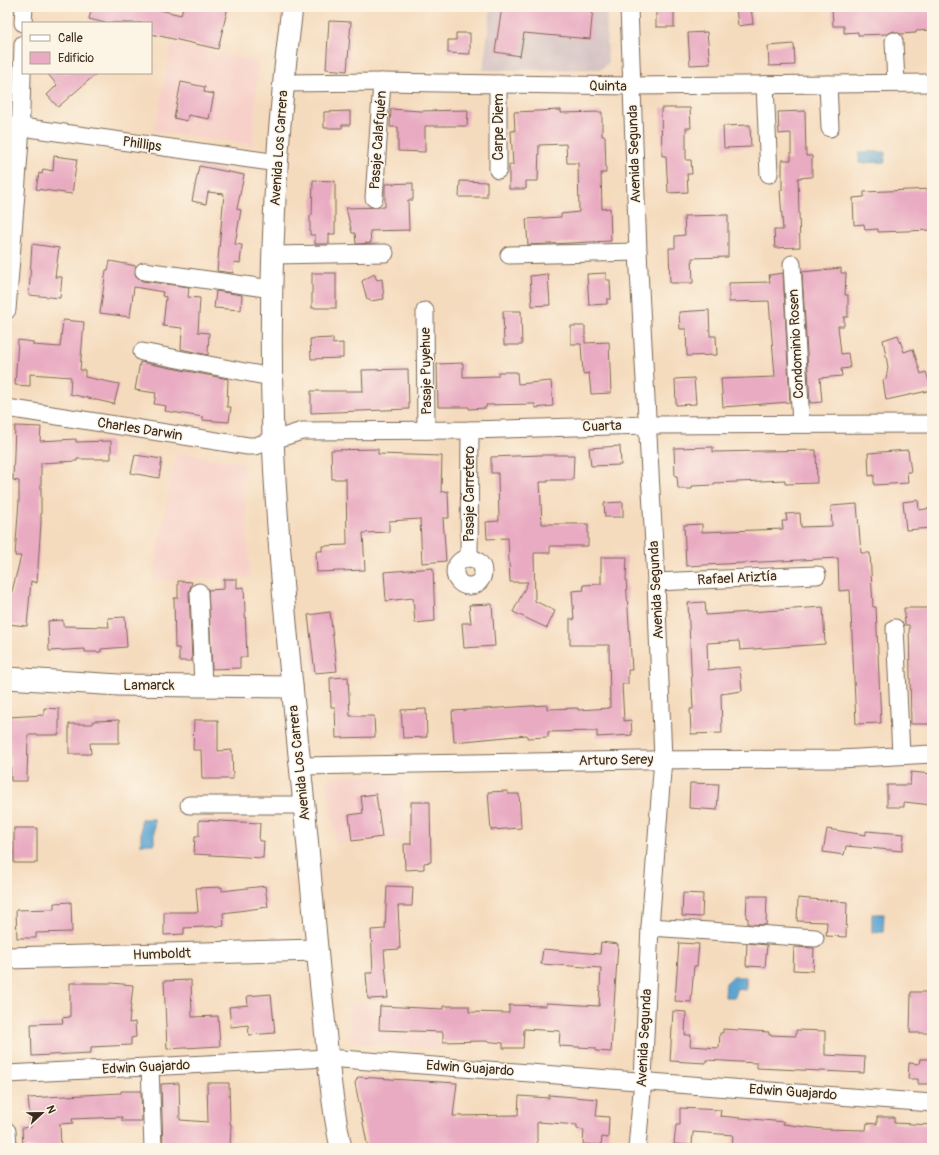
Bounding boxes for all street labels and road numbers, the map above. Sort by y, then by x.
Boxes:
street label: Quinta [589,77,627,95]
street label: Avenida Los Carrera [266,90,292,206]
street label: Pasaje Calafquén [366,90,390,190]
street label: Carpe Diem [490,93,507,161]
street label: Avenida Segunda [624,105,644,203]
street label: Phillips [122,133,163,155]
street label: Condominio Rosen [785,289,807,399]
street label: Pasaje Puyehue [417,327,435,415]
street label: Charles Darwin [96,414,184,444]
street label: Cuarta [582,417,622,435]
street label: Pasaje Carretero [461,445,478,542]
street label: Avenida Segunda [645,540,667,640]
street label: Rafael Ariztía [697,567,777,589]
street label: Lamarck [123,677,175,694]
street label: Avenida Los Carrera [284,704,314,822]
street label: Arturo Serey [578,751,654,769]
street label: Humboldt [133,944,192,964]
street label: Avenida Segunda [633,988,655,1088]
street label: Edwin Guajardo [101,1056,191,1078]
street label: Edwin Guajardo [425,1056,515,1080]
street label: Edwin Guajardo [748,1080,838,1104]

